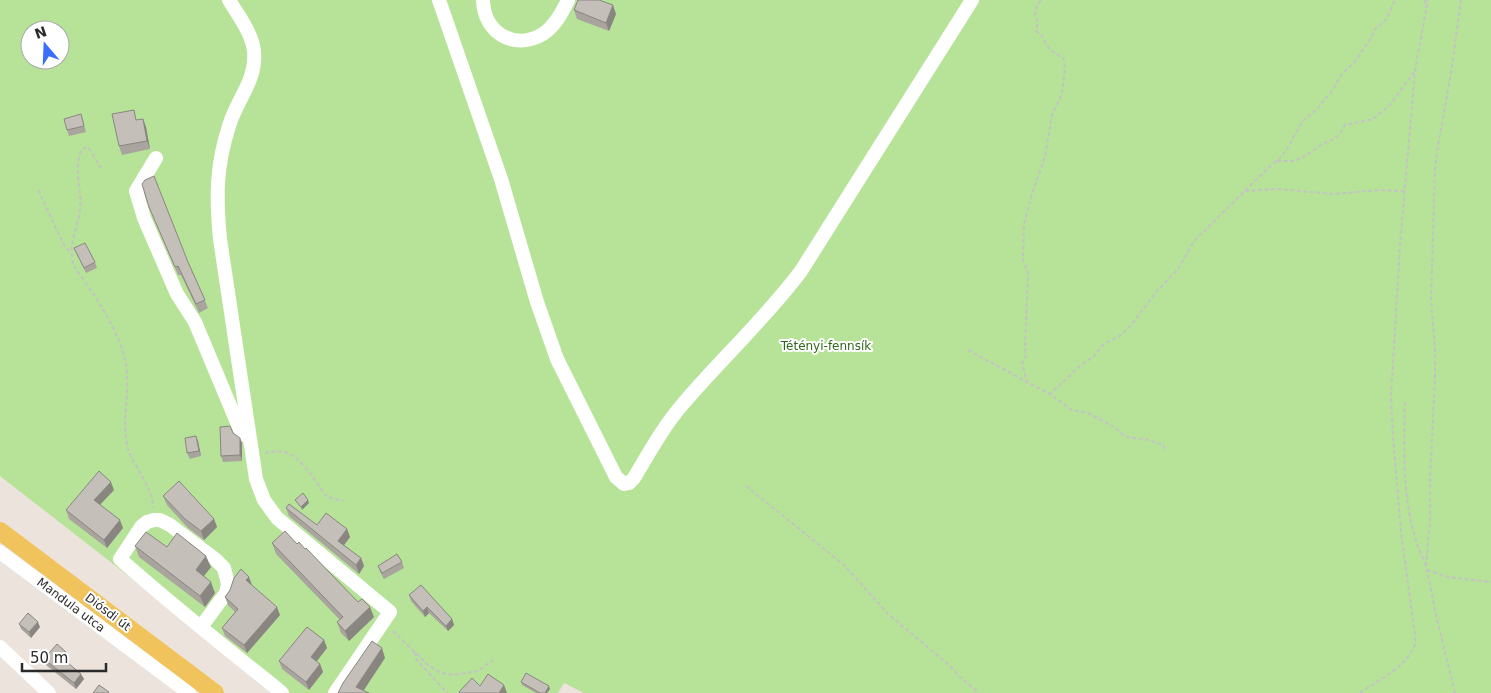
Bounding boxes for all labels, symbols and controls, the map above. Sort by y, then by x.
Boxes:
north arrow [20,20,70,70]
text: N [33,23,49,42]
park label: Tétényi-fennsík [780,339,871,353]
street label: Mandula utca [34,575,108,635]
street label: Diósdi út [83,590,134,634]
scale bar [22,640,106,672]
text: 50 m [30,649,68,667]

